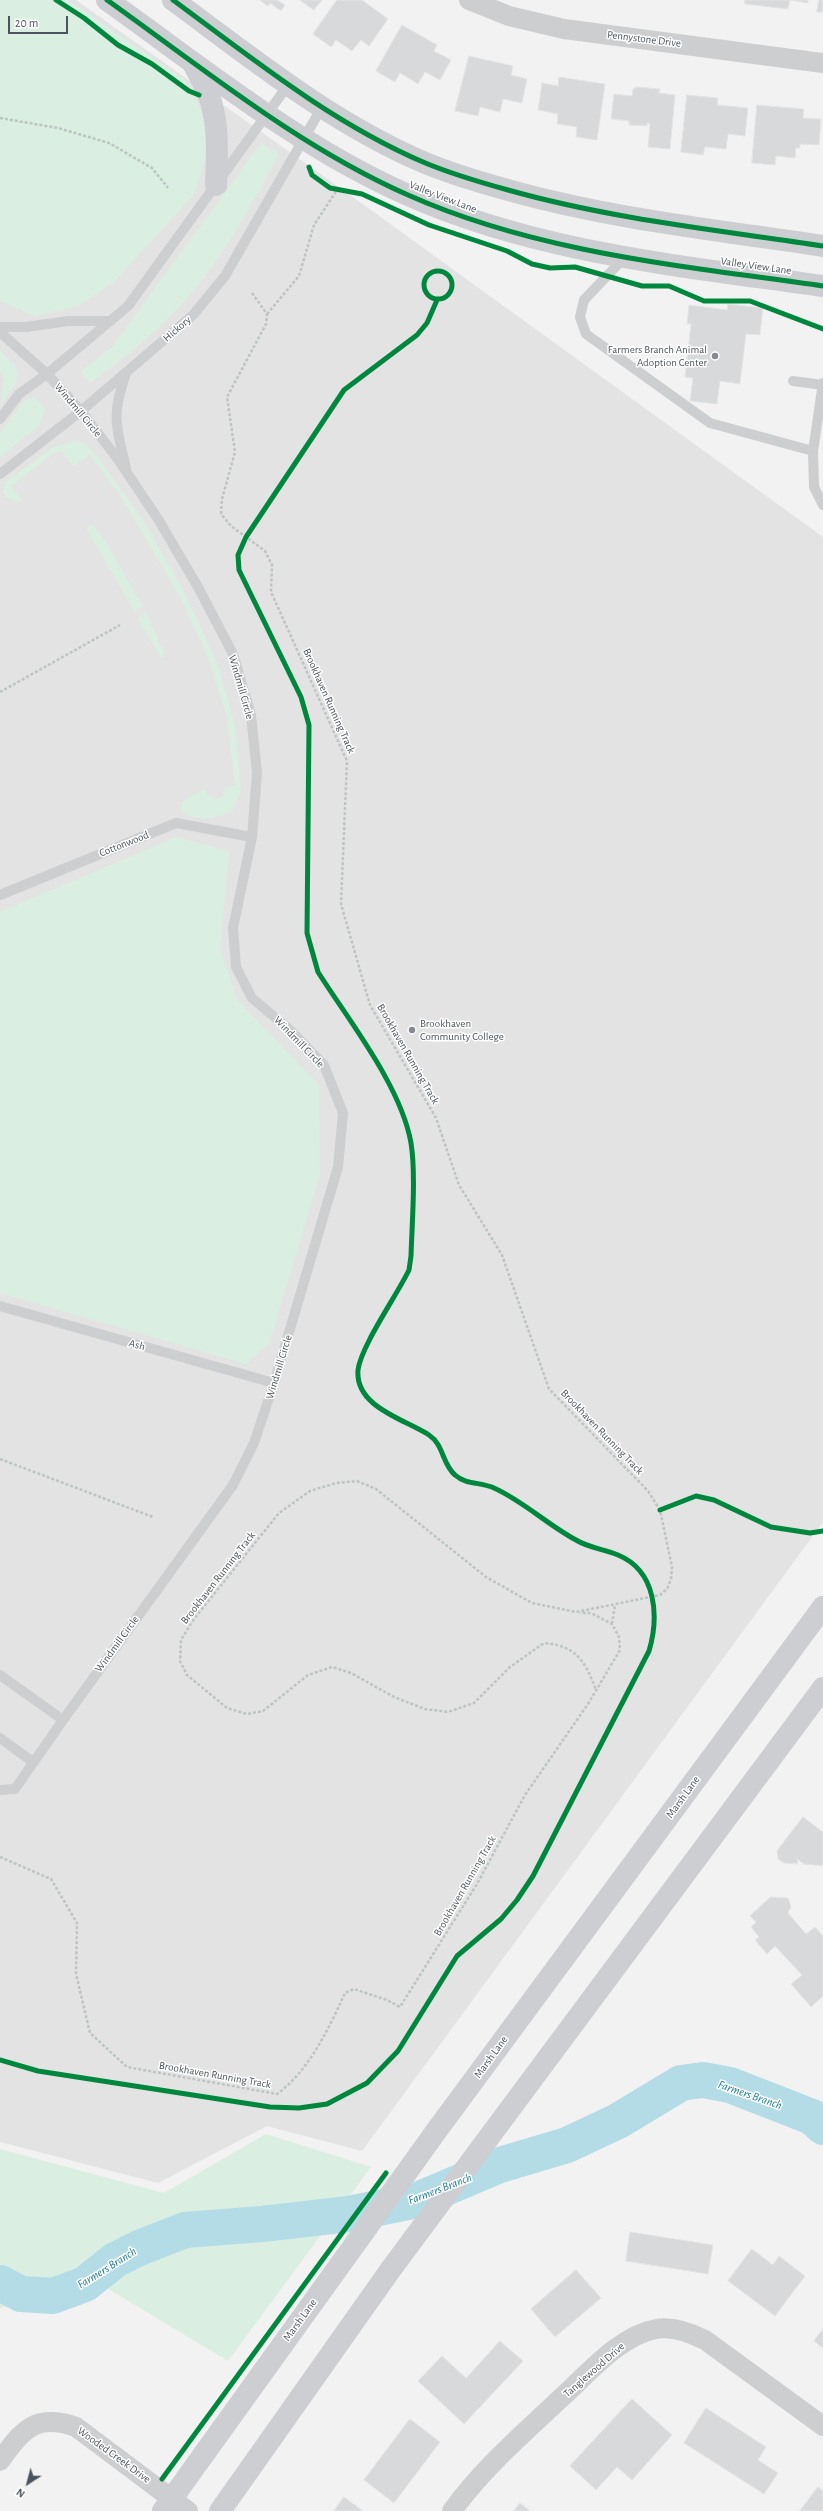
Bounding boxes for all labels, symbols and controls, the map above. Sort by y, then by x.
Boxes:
scale bar [10,8,70,34]
text: 20 m [15,17,38,29]
street label: Pennystone Drive [606,28,682,50]
street label: Valley View Lane [407,178,479,216]
street label: Valley View Lane [720,255,792,277]
street label: Hickory [160,313,194,345]
place label: Farmers Branch Animal Adoption Center [608,343,707,369]
marker: Farmers Branch Animal Adoption Center [710,351,720,361]
street label: Windmill Circle [52,380,104,440]
street label: Brookhaven Running Track [300,646,358,756]
street label: Windmill Circle [225,653,257,721]
street label: Cottonwood [97,828,151,860]
street label: Brookhaven Running Track [374,1002,442,1106]
street label: Windmill Circle [271,1013,327,1071]
place label: Brookhaven Community College [420,1017,504,1043]
marker: Brookhaven Community College [407,1025,417,1035]
street label: Windmill Circle [263,1333,295,1401]
street label: Ash [127,1337,147,1353]
street label: Brookhaven Running Track [558,1387,646,1477]
street label: Brookhaven Running Track [178,1529,258,1627]
street label: Windmill Circle [92,1613,142,1675]
street label: Marsh Lane [663,1773,703,1821]
street label: Brookhaven Running Track [431,1834,499,1938]
street label: Marsh Lane [471,2033,511,2081]
street label: Brookhaven Running Track [158,2059,272,2091]
water label: Farmers Branch [716,2077,784,2113]
water label: Farmers Branch [406,2170,474,2208]
water label: Farmers Branch [75,2244,139,2292]
street label: Marsh Lane [280,2296,320,2344]
street label: Tanglewood Drive [561,2340,627,2400]
street label: Wooded Creek Drive [75,2424,153,2486]
north arrow [8,2463,48,2503]
text: N [14,2486,27,2500]

